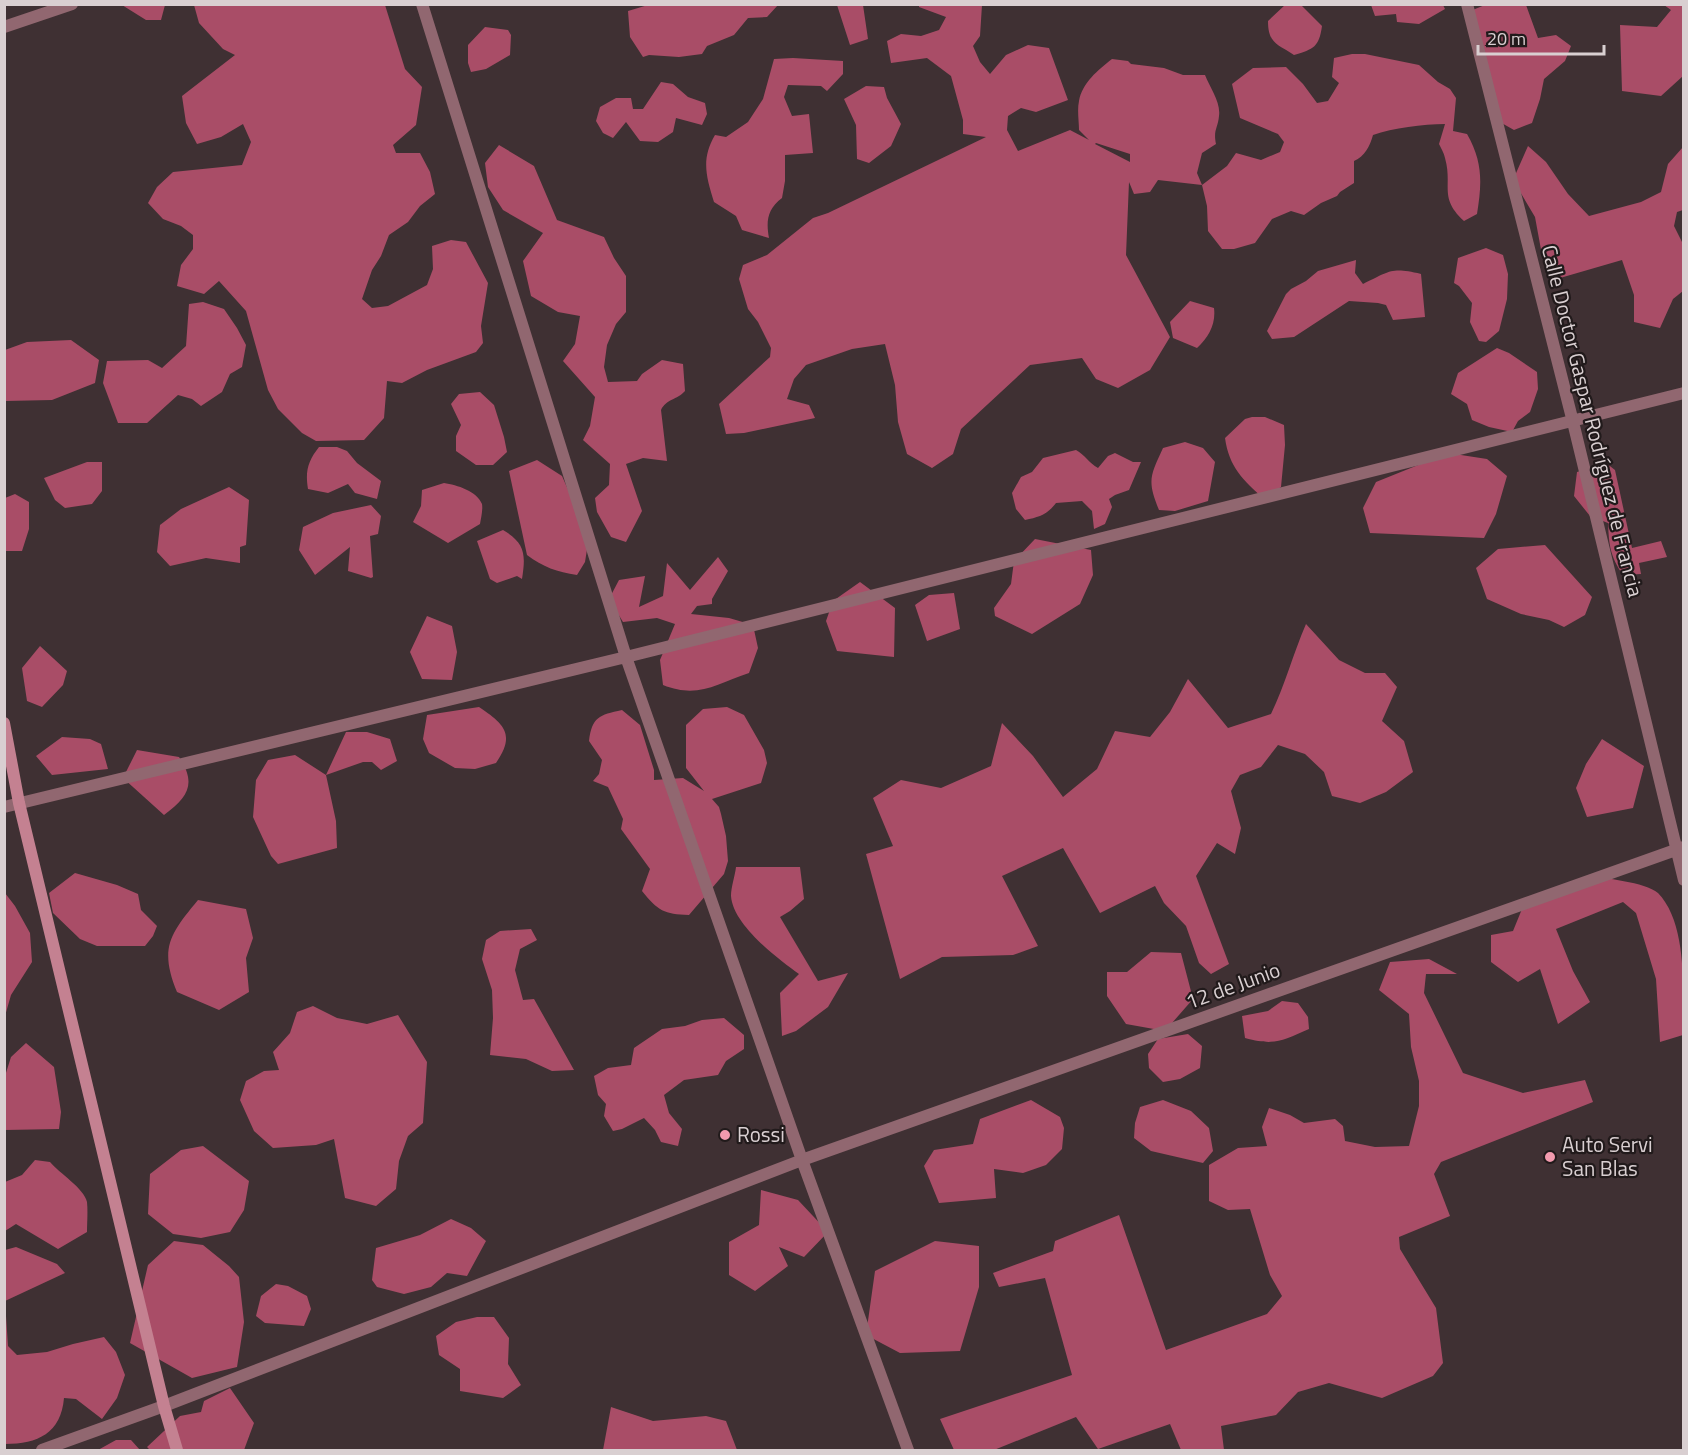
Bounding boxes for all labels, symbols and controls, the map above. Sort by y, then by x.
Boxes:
scale bar [1478,18,1604,56]
text: 20 m [1487,25,1526,52]
street label: Calle Doctor Gaspar Rodríguez de Francia [1534,241,1652,600]
street label: 12 de Junio [1181,953,1284,1017]
place label: Rossi [737,1118,785,1150]
marker: Rossi [718,1128,732,1142]
place label: Auto Servi San Blas [1562,1128,1653,1184]
marker: Auto Servi San Blas [1543,1150,1557,1164]

